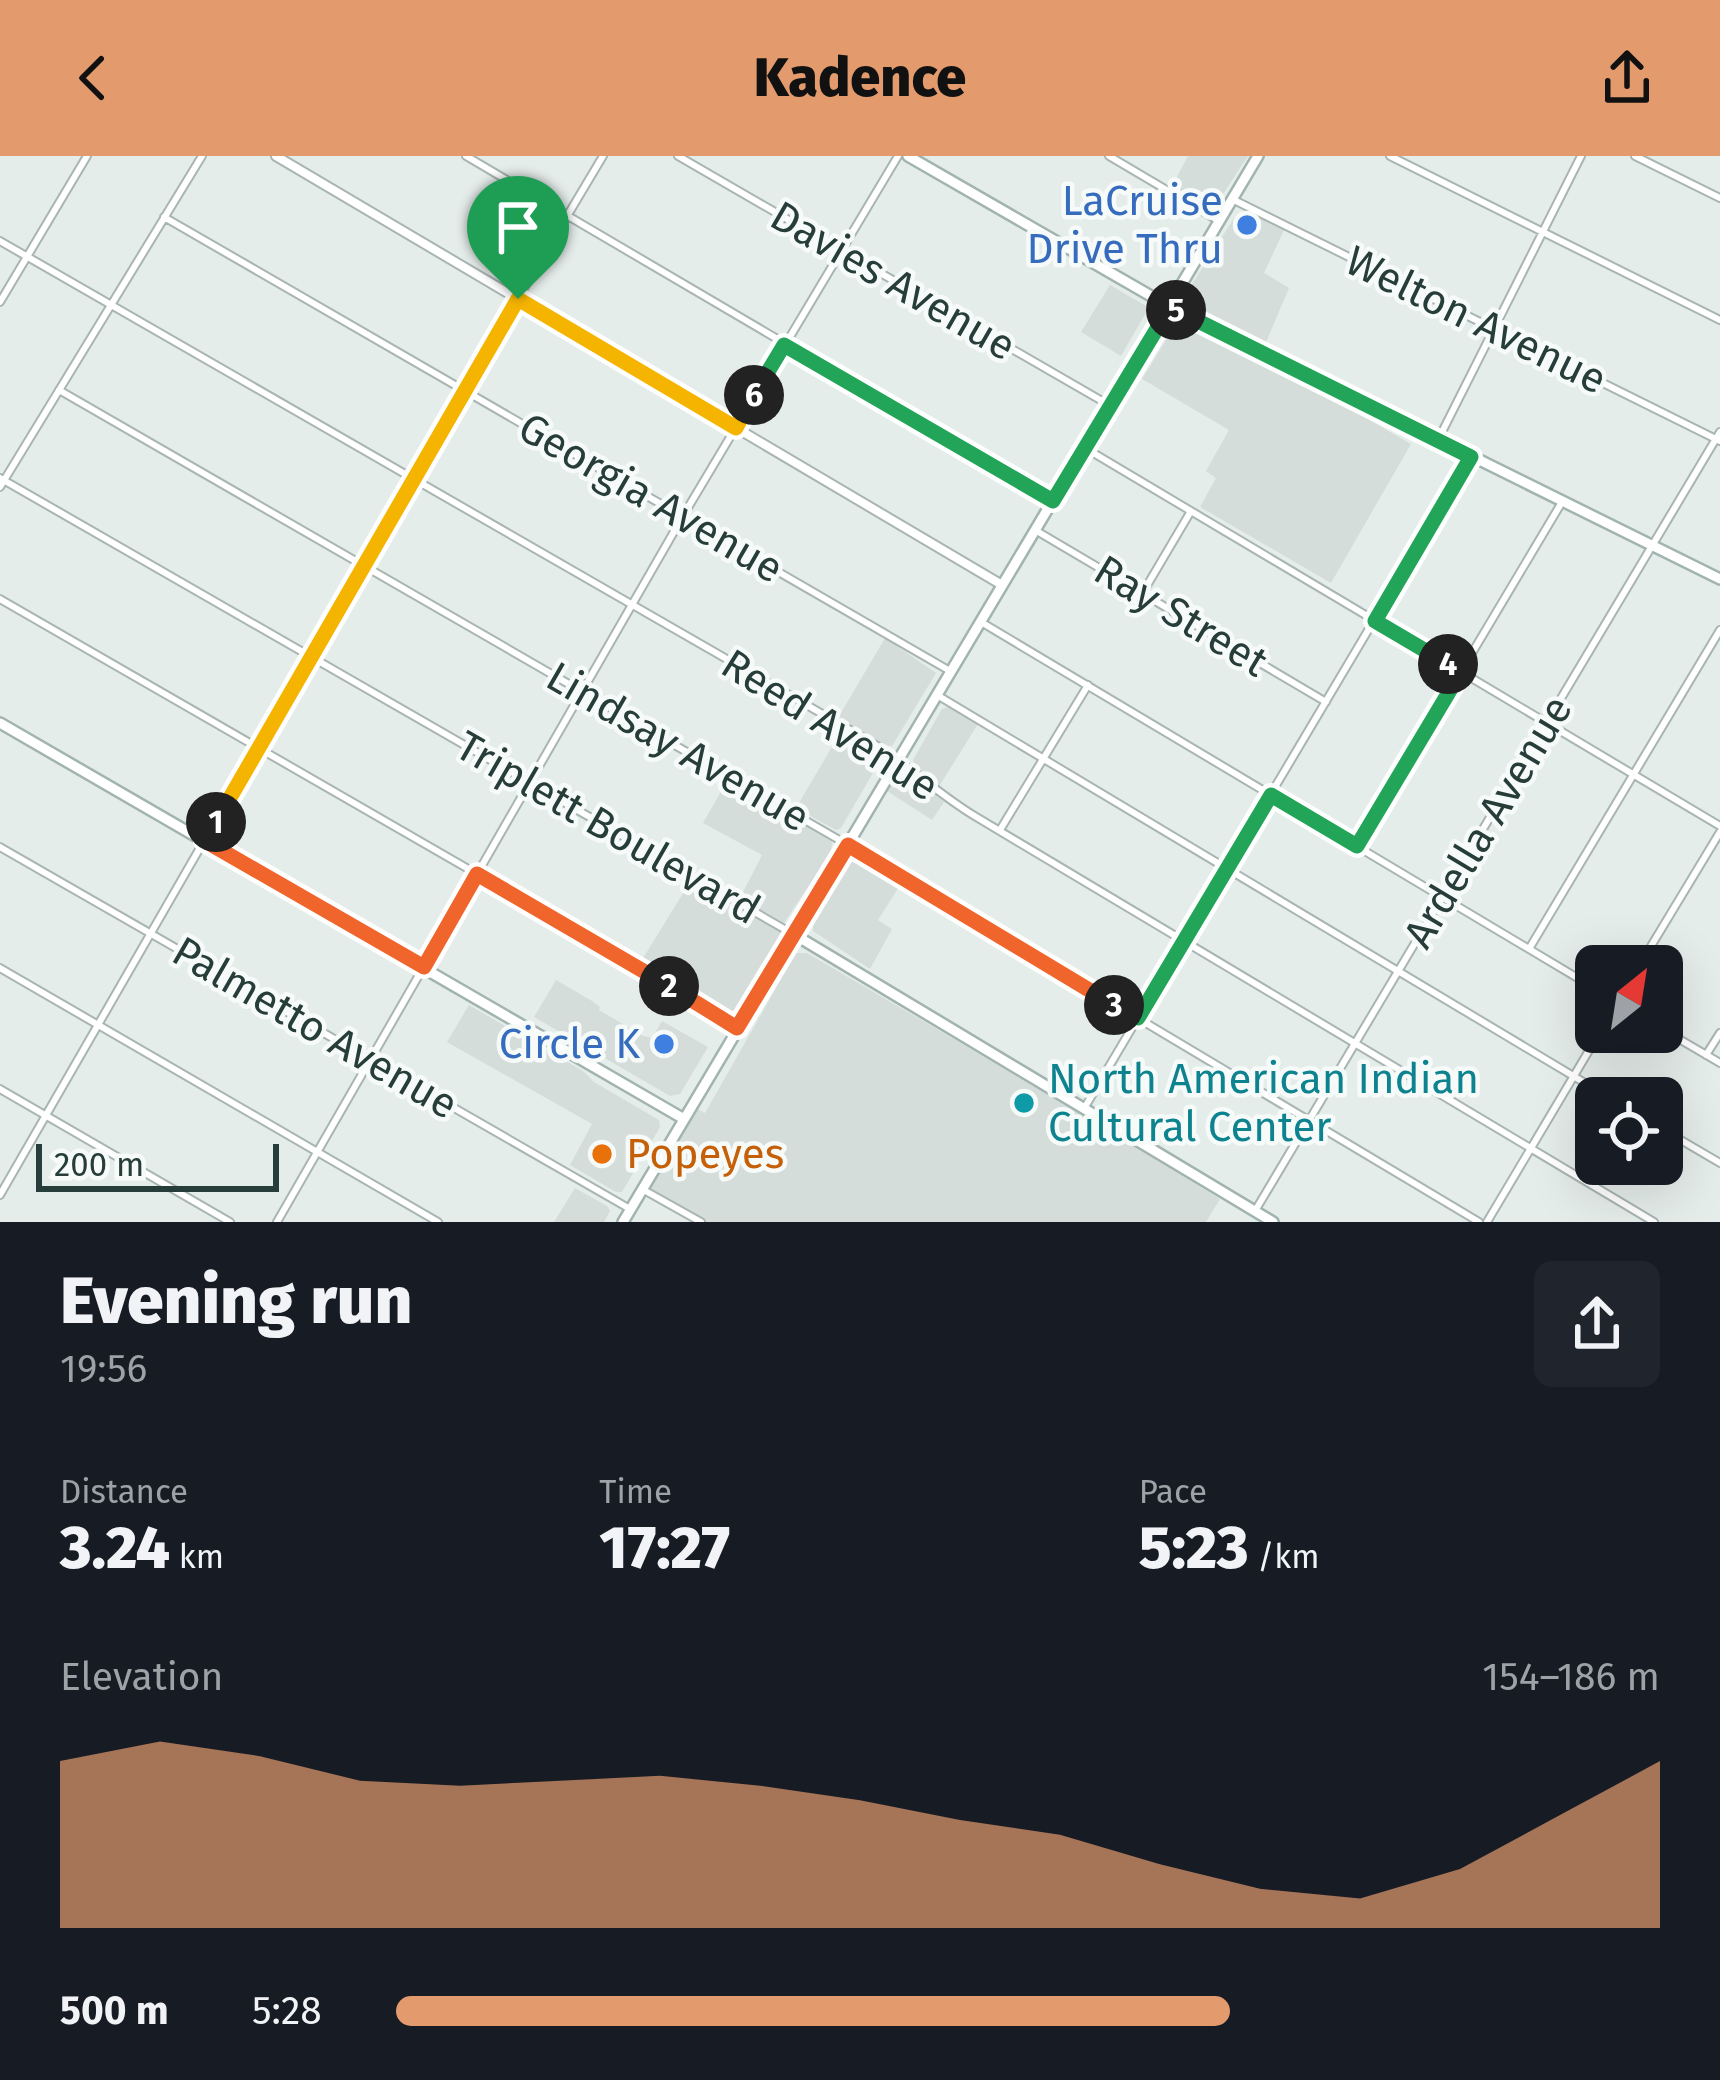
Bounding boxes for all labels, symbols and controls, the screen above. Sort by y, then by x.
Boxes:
icon: back [60,45,126,111]
icon: share [1594,45,1660,111]
text: Kadence [754,46,966,110]
pin [467,176,569,299]
place label: LaCruise Drive Thru [1026,176,1223,274]
street label: Davies Avenue [762,191,1024,371]
icon: arrive [485,194,551,260]
marker: LaCruise Drive Thru [1234,212,1260,238]
street label: Welton Avenue [1338,235,1614,405]
pin: 5 [1146,280,1206,340]
text: 5 [1167,290,1185,330]
pin: 6 [724,365,784,425]
text: 6 [745,375,763,415]
street label: Georgia Avenue [510,402,792,594]
street label: Ray Street [1085,545,1277,688]
pin: 4 [1418,634,1478,694]
street label: Reed Avenue [712,639,948,811]
text: 4 [1439,644,1457,684]
street label: Lindsay Avenue [538,652,818,842]
street label: Ardella Avenue [1393,687,1583,957]
street label: Triplett Boulevard [447,721,769,935]
pin: 1 [186,792,246,852]
text: 1 [208,802,224,842]
street label: Palmetto Avenue [164,926,466,1130]
north arrow [1575,945,1683,1053]
map controls [1575,945,1683,1185]
pin: 2 [639,956,699,1016]
text: 2 [660,966,678,1006]
pin: 3 [1084,975,1144,1035]
text: 3 [1105,985,1123,1025]
place label: Circle K [499,1019,640,1069]
marker: Circle K [651,1031,677,1057]
place label: North American Indian Cultural Center [1048,1054,1479,1152]
button: locate [1575,1077,1683,1185]
marker: North American Indian Cultural Center [1011,1090,1037,1116]
place label: Popeyes [626,1129,784,1179]
scale bar [36,1138,279,1191]
marker: Popeyes [589,1141,615,1167]
text: 200 m [54,1145,144,1185]
text: Evening run [60,1261,412,1340]
button: share [1534,1261,1660,1387]
text: 19:56 [60,1346,147,1392]
text: Distance [60,1472,188,1512]
text: Time [599,1472,672,1512]
text: Pace [1139,1472,1207,1512]
text: 3.24 [60,1512,170,1584]
text: 17:27 [599,1512,730,1584]
text: 5:23 [1139,1512,1248,1584]
text: km [170,1537,224,1577]
text: /km [1248,1537,1320,1577]
text: Elevation [60,1654,223,1700]
text: 154–186 m [1482,1654,1660,1700]
text: 500 m [60,1988,169,2034]
text: 5:28 [252,1988,322,2034]

